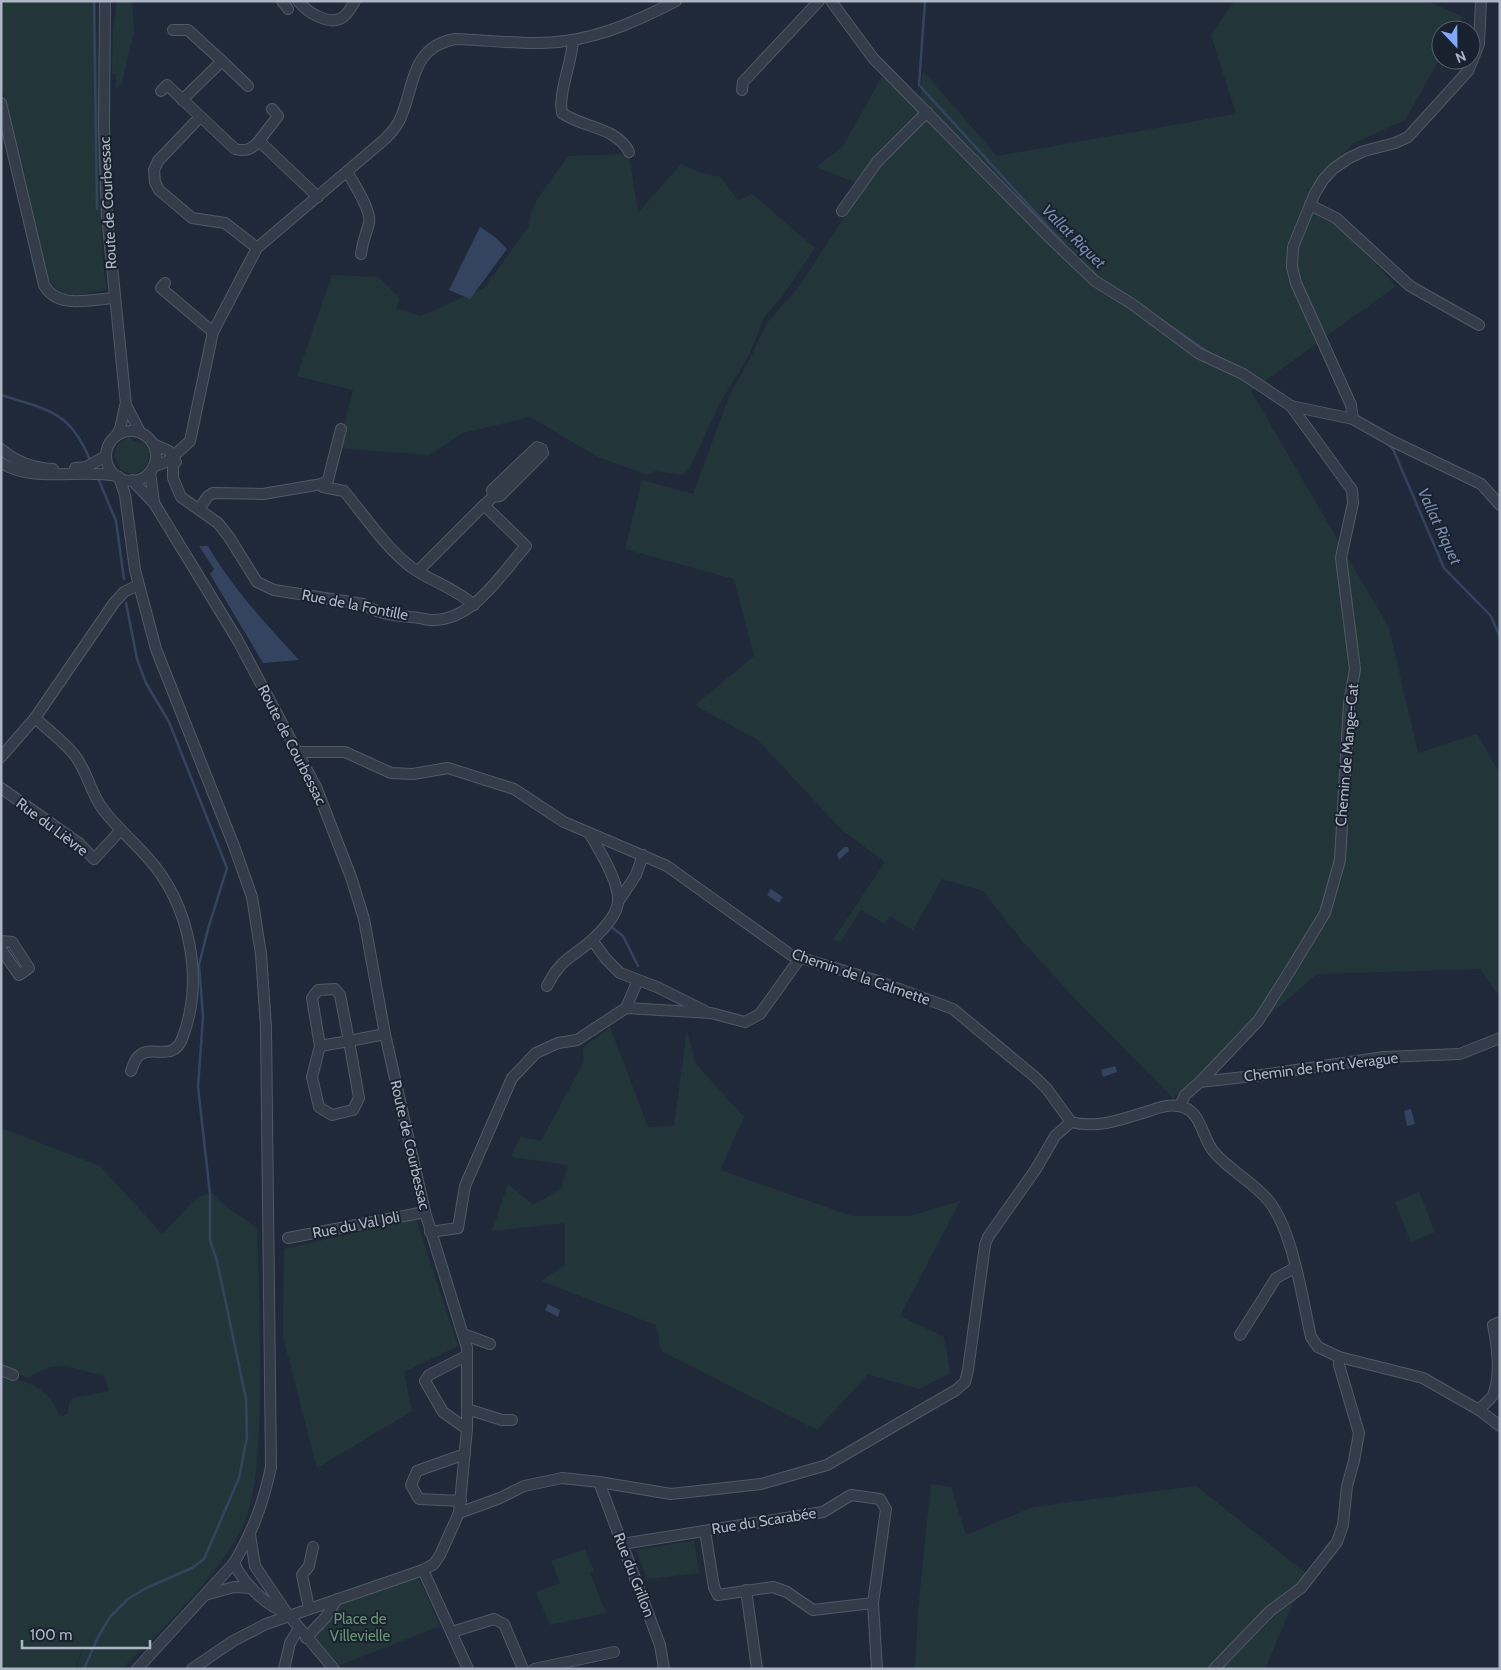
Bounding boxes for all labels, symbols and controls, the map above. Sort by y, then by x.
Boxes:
north arrow [1431,20,1481,70]
text: N [1453,47,1469,67]
street label: Route de Courbessac [96,136,120,270]
water label: Vallat Riquet [1038,201,1110,273]
water label: Vallat Riquet [1414,485,1466,569]
street label: Rue de la Fontille [300,586,410,624]
street label: Route de Courbessac [254,682,330,808]
street label: Chemin de Mange-Cat [1332,683,1362,827]
street label: Rue du Lièvre [13,794,92,860]
street label: Chemin de la Calmette [789,945,933,1009]
street label: Chemin de Font Verague [1243,1049,1400,1085]
street label: Route de Courbessac [386,1078,434,1212]
street label: Rue du Val Joli [311,1208,401,1242]
street label: Rue du Scarabée [710,1504,818,1538]
street label: Rue du Grillon [610,1530,658,1620]
park label: Place de Villevielle [330,1610,391,1645]
scale bar [22,1618,150,1650]
text: 100 m [30,1626,72,1644]

